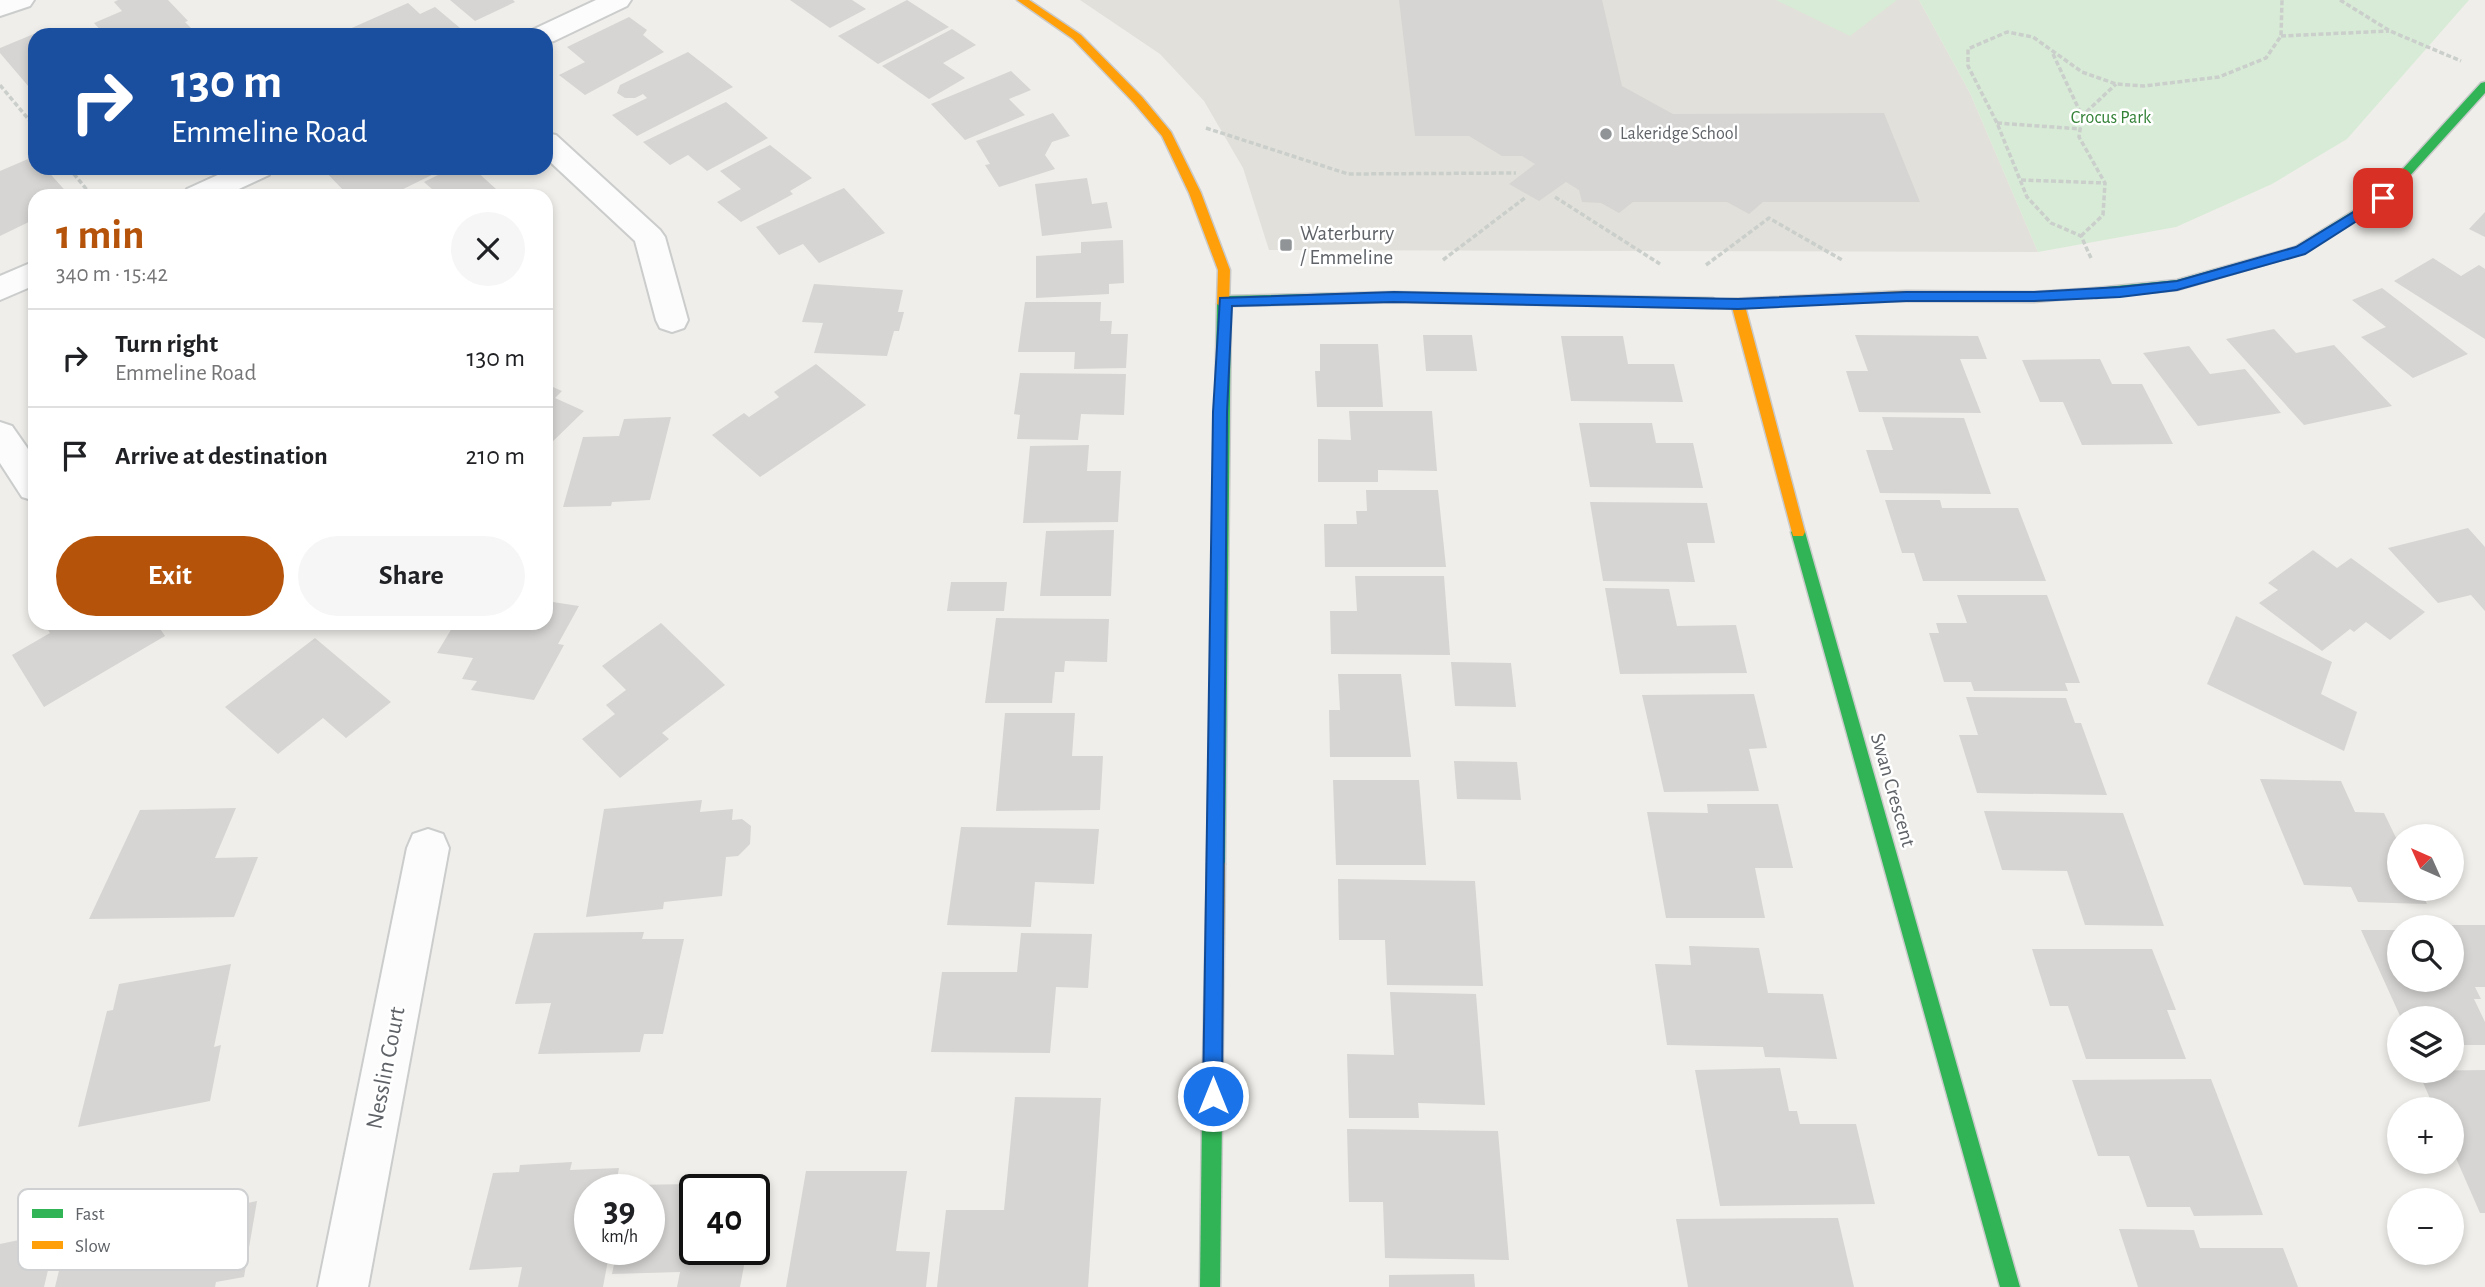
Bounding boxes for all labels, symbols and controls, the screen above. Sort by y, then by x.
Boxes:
icon: right [56,56,147,147]
text: 130 m [171,58,282,107]
park label: Crocus Park [2071,109,2152,127]
text: Emmeline Road [171,116,368,148]
place label: Lakeridge School [1620,125,1738,143]
marker: Lakeridge School [1598,126,1614,142]
pin [2353,168,2413,228]
icon: arrive [2364,179,2402,217]
button: close [451,212,525,286]
text: 1 min [56,214,145,256]
place label: Waterburry / Emmeline [1300,223,1394,268]
marker: Waterburry / Emmeline [1278,237,1294,253]
text: 340 m · 15:42 [56,263,168,286]
text: Turn right [115,331,218,357]
icon: right [56,339,94,377]
text: 130 m [467,345,525,371]
text: Emmeline Road [115,362,256,385]
icon: arrive [56,437,94,475]
text: Arrive at destination [115,443,328,469]
text: 210 m [465,443,525,469]
button: Exit [56,536,284,616]
button: Share [298,536,525,616]
street label: Swan Crescent [1867,731,1919,849]
north arrow [2387,824,2464,901]
map controls [2387,824,2464,1265]
button: search [2387,915,2464,992]
street label: Nesslin Court [362,1005,410,1131]
button: layers [2387,1006,2464,1083]
position arrow [1176,1059,1250,1133]
button: + [2387,1097,2464,1174]
speed limit sign: 40 [679,1174,770,1265]
button: − [2387,1188,2464,1265]
legend [18,1189,248,1270]
text: 39 [603,1193,635,1228]
text: Fast [75,1205,105,1224]
text: km/h [601,1228,638,1246]
text: Slow [75,1237,111,1256]

